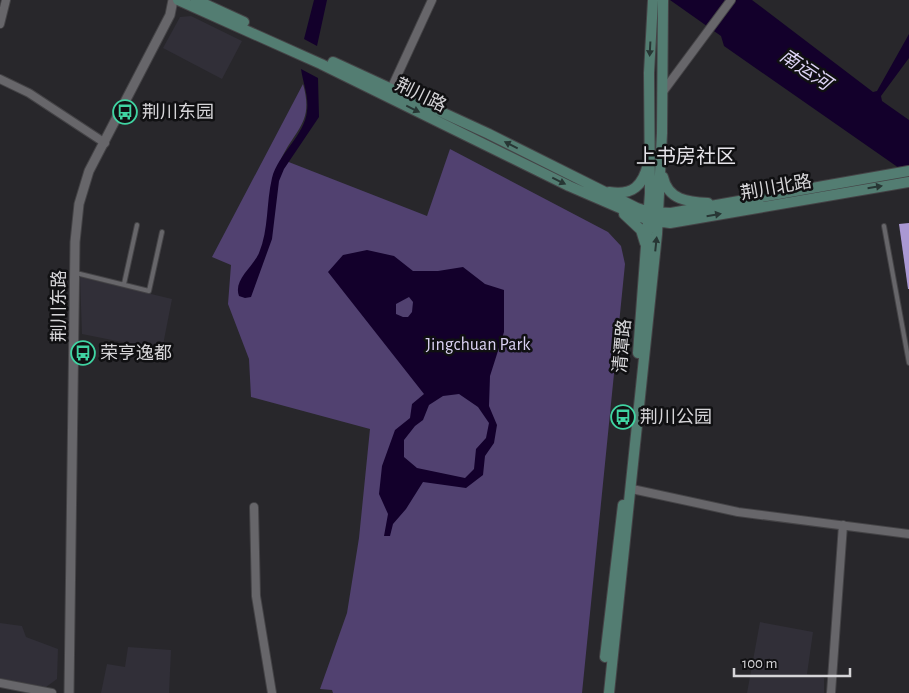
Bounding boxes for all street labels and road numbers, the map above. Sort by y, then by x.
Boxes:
street label: 荆川路 [392,74,450,116]
street label: 荆川北路 [739,171,813,203]
street label: 荆川东路 [49,270,69,342]
street label: 清潭路 [610,318,634,374]

